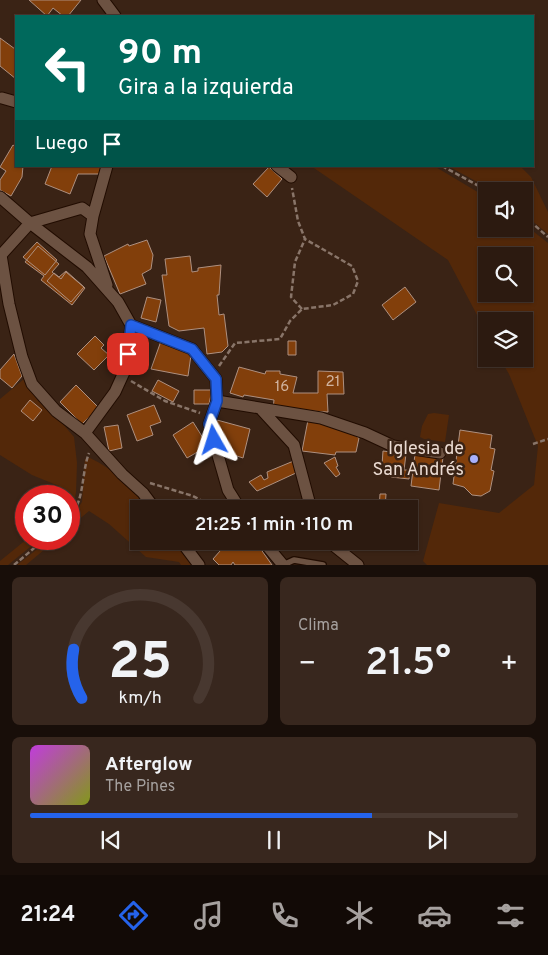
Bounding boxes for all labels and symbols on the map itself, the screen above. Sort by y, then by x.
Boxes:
pin [107,333,149,375]
house number: 21 [326,373,340,392]
house number: 16 [275,378,289,397]
position arrow [187,413,239,465]
place label: Iglesia de San Andrés [372,438,464,482]
marker: Iglesia de San Andrés [468,453,480,465]
speed limit sign: 30 [15,485,80,550]

